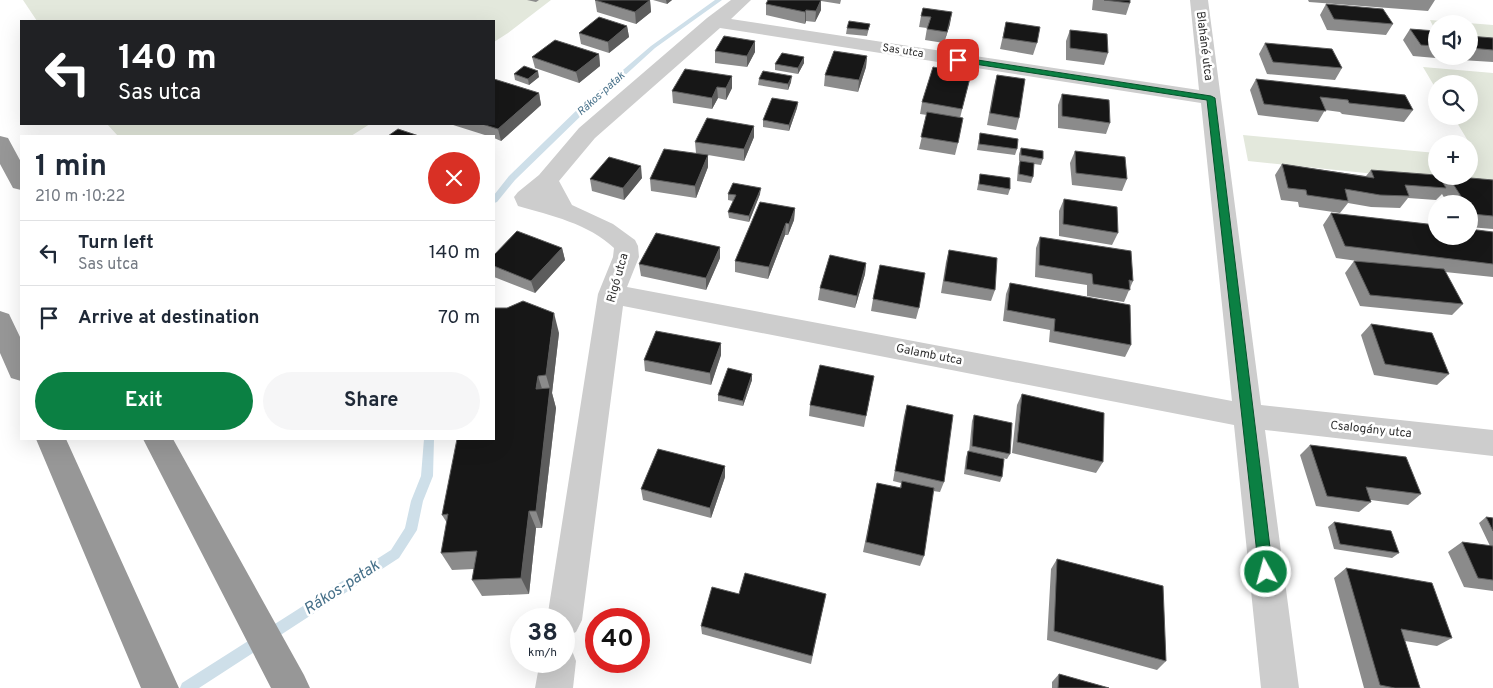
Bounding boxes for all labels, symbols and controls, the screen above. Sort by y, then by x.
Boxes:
street label: Blaháné utca [1192,10,1216,82]
map controls [1428,15,1478,245]
button: sound [1428,15,1478,65]
text: 140 m [118,37,217,81]
pin [937,39,979,81]
icon: left [35,40,100,105]
street label: Sas utca [881,41,925,61]
icon: arrive [944,46,972,74]
water label: Rákos-patak [574,69,628,119]
button: search [1428,75,1478,125]
text: Sas utca [118,80,201,107]
button: + [1428,135,1478,185]
text: 1 min [35,149,107,186]
button: close [428,152,480,204]
text: 210 m · 10:22 [35,187,125,207]
button: − [1428,195,1478,245]
text: Turn left [78,231,154,255]
icon: left [35,239,63,267]
text: 140 m [429,241,480,265]
street label: Rigó utca [603,251,633,305]
text: Sas utca [78,255,138,275]
icon: arrive [35,304,63,332]
text: Arrive at destination [78,306,259,330]
text: 70 m [438,306,480,330]
street label: Galamb utca [894,341,964,369]
button: Exit [35,372,253,430]
button: Share [263,372,480,430]
street label: Csalogány utca [1329,418,1413,442]
position arrow [1239,545,1291,597]
water label: Rákos-patak [300,556,384,620]
speed limit sign: 40 [585,608,650,673]
text: 38 [527,618,558,650]
text: km/h [528,645,557,661]

